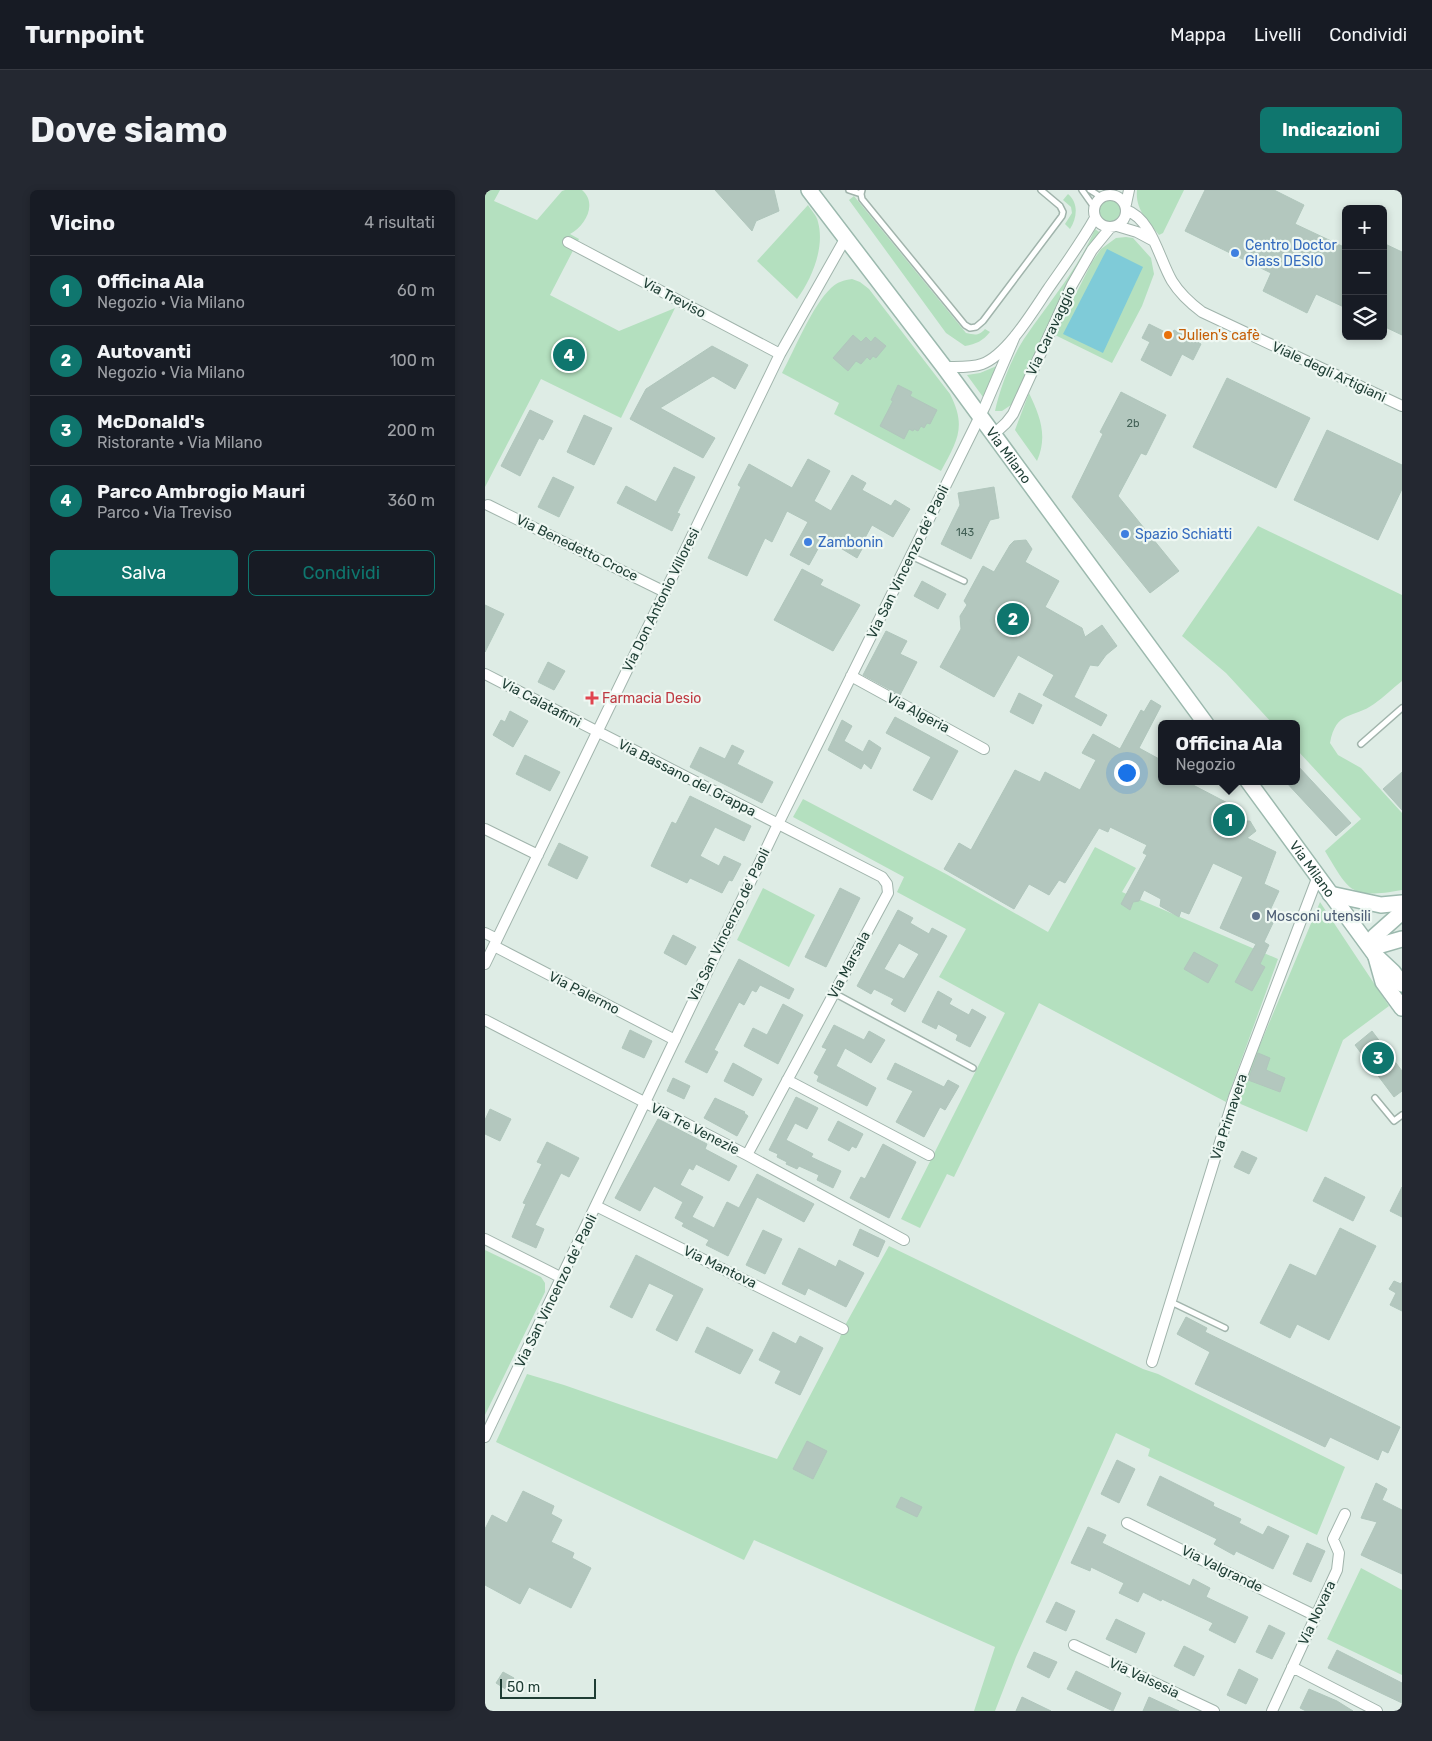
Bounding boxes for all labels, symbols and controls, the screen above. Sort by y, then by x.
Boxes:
text: Turnpoint [25,21,144,49]
text: Mappa [1170,24,1226,46]
text: Livelli [1254,24,1301,46]
text: Condividi [1329,24,1407,46]
button: Indicazioni [1260,107,1402,153]
text: Dove siamo [30,109,228,151]
map controls [1342,205,1387,340]
button: + [1342,205,1387,250]
text: Vicino [50,210,115,235]
text: 4 risultati [364,213,435,232]
place label: Centro Doctor Glass DESIO [1245,237,1338,270]
marker: Centro Doctor Glass DESIO [1229,247,1241,259]
button: − [1342,250,1387,295]
text: Officina Ala [97,270,204,293]
street label: Via Treviso [639,274,709,322]
text: 1 [62,281,70,300]
text: 60 m [397,281,435,300]
street label: Via Caravaggio [1023,284,1079,378]
text: Negozio · Via Milano [97,293,245,312]
button: layers [1342,295,1387,340]
place label: Julien's cafè [1178,327,1260,344]
marker: Julien's cafè [1162,329,1174,341]
pin: 4 [553,336,585,374]
street label: Viale degli Artigiani [1269,338,1389,406]
text: Autovanti [97,340,191,363]
text: 2 [61,351,71,370]
text: 100 m [390,351,435,370]
text: Negozio · Via Milano [97,363,245,382]
text: McDonald's [97,410,205,433]
house number: 2b [1126,417,1140,430]
text: 3 [61,421,71,440]
text: 200 m [387,421,435,440]
street label: Via Milano [982,424,1035,487]
text: Ristorante · Via Milano [97,433,262,452]
text: Parco Ambrogio Mauri [97,480,305,503]
street label: Via San Vincenzo de' Paoli [863,482,953,642]
text: 4 [61,491,71,510]
text: 360 m [387,491,435,510]
text: Parco · Via Treviso [97,503,232,522]
street label: Via Benedetto Croce [513,511,641,585]
street label: Via Don Antonio Villoresi [619,525,703,675]
house number: 143 [956,526,974,539]
place label: Spazio Schiatti [1135,526,1232,543]
marker: Spazio Schiatti [1119,528,1131,540]
place label: Zambonin [818,534,883,551]
marker: Zambonin [802,536,814,548]
button: Salva [50,550,238,596]
button: Condividi [248,550,435,596]
pin: 2 [997,600,1029,638]
street label: Via Calatafimi [498,675,584,731]
street label: Via Algeria [884,689,952,737]
place label: Farmacia Desio [602,690,701,707]
marker: Farmacia Desio [586,692,598,704]
popup [1158,720,1300,785]
text: Officina Ala [1175,732,1283,755]
street label: Via Bassano del Grappa [615,736,759,820]
text: Negozio [1175,755,1235,774]
your location [1114,760,1140,786]
pin: 1 [1213,801,1245,839]
street label: Via Milano [1286,837,1339,901]
street label: Via San Vincenzo de' Paoli [684,845,774,1005]
place label: Mosconi utensili [1266,908,1371,925]
marker: Mosconi utensili [1250,910,1262,922]
street label: Via Marsala [824,928,874,1002]
street label: Via Palermo [546,968,622,1018]
pin: 3 [1362,1039,1394,1077]
street label: Via Primavera [1207,1072,1251,1162]
street label: Via Tre Venezie [648,1099,742,1159]
street label: Via San Vincenzo de' Paoli [511,1211,601,1371]
street label: Via Mantova [681,1242,759,1292]
street label: Via Valgrande [1178,1542,1266,1596]
street label: Via Novara [1295,1578,1339,1648]
street label: Via Valsesia [1106,1654,1182,1702]
scale bar [500,1676,596,1699]
text: 50 m [507,1679,540,1696]

